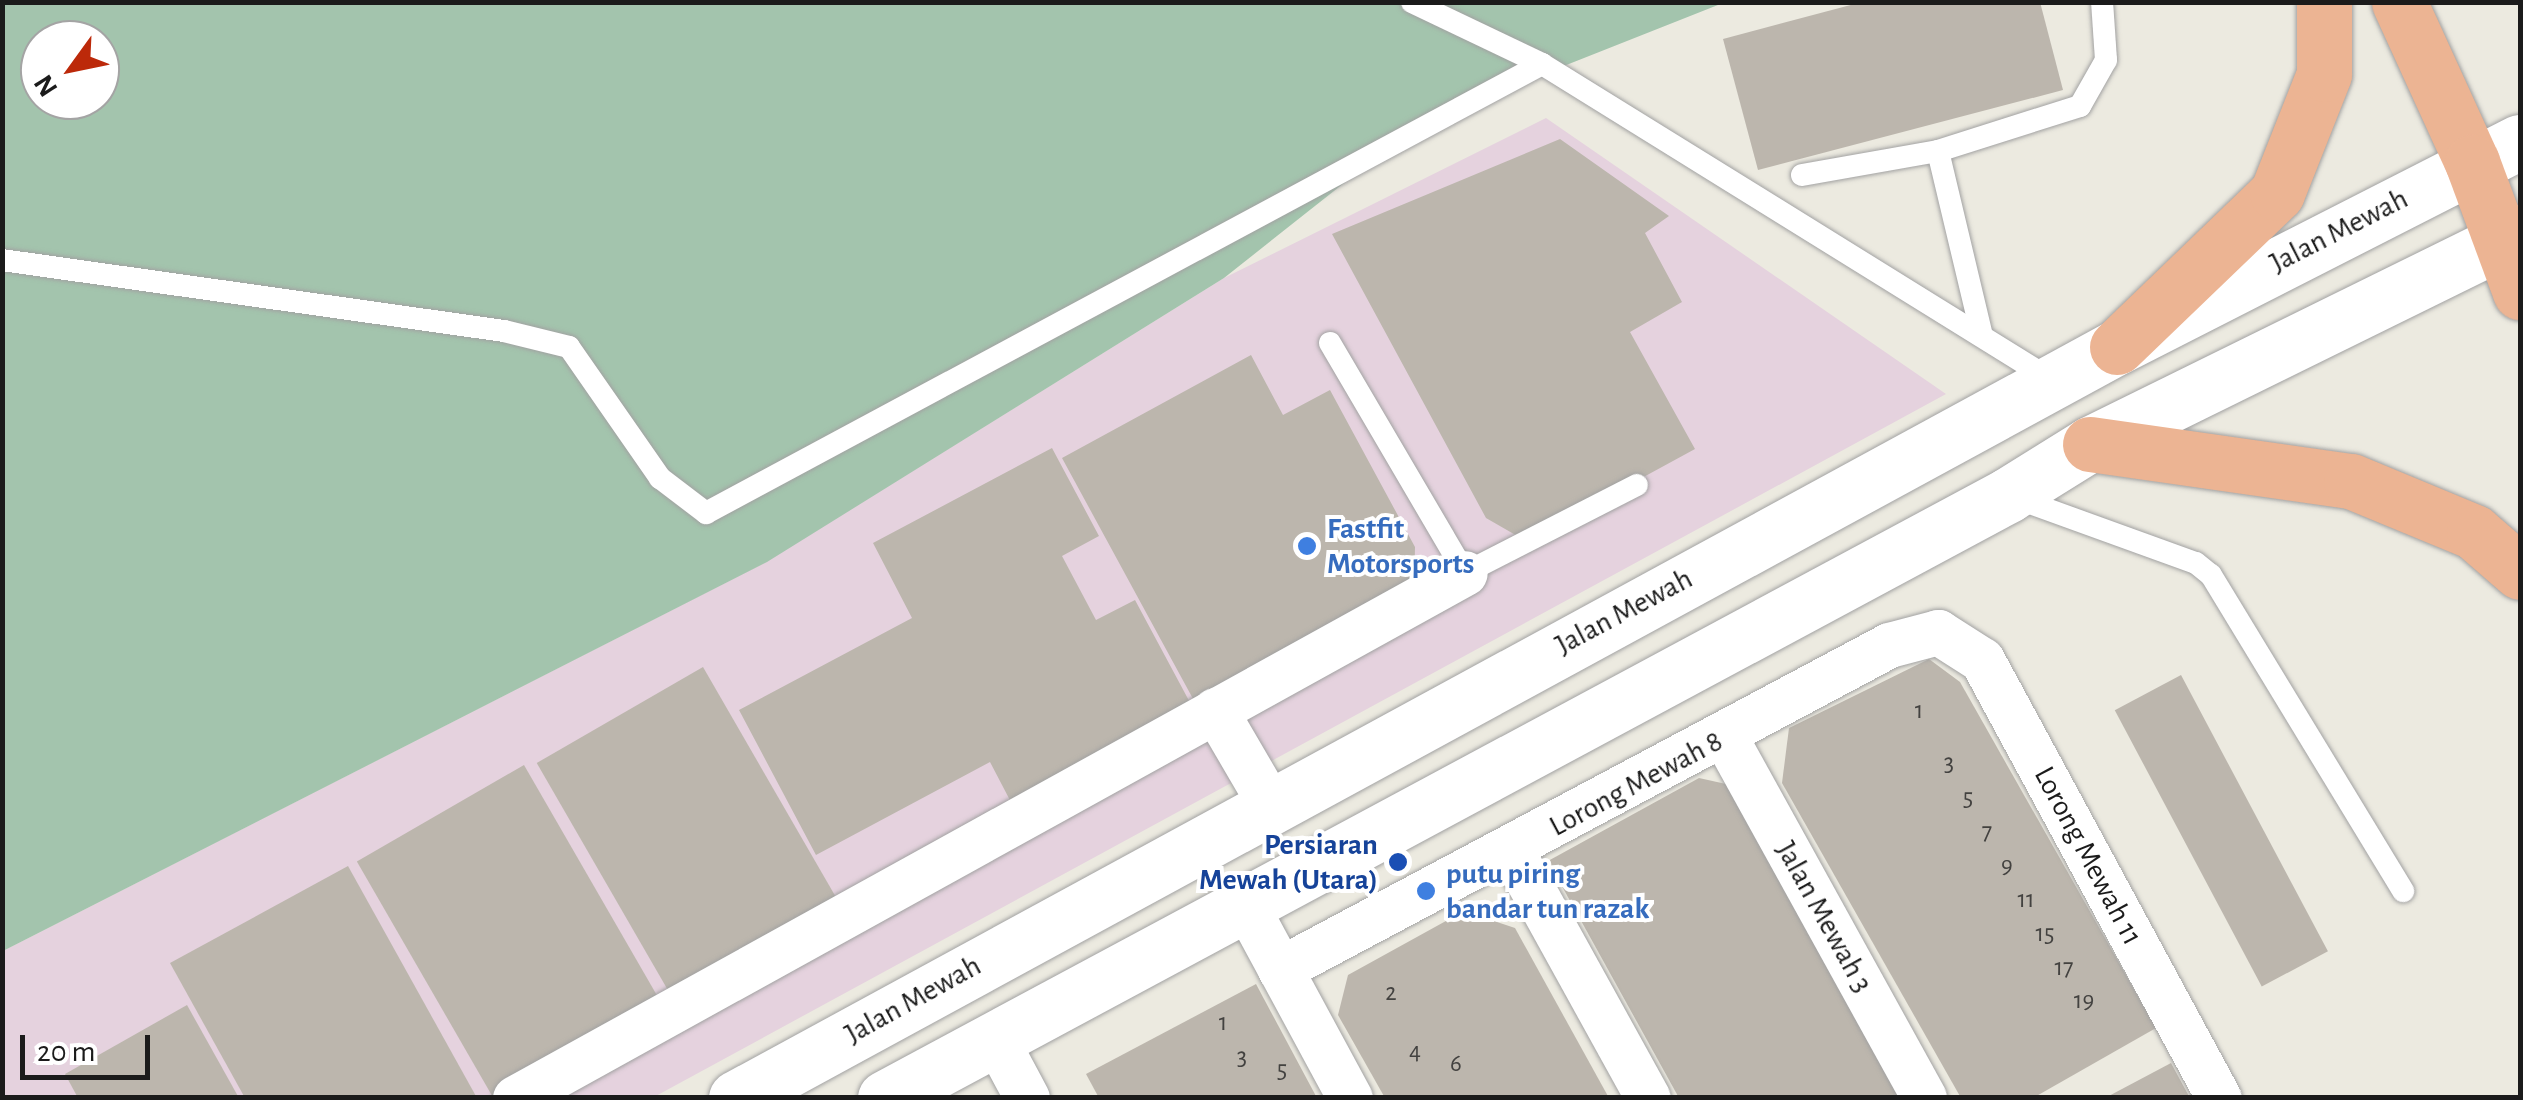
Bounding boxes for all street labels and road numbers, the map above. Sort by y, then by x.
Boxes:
street label: Jalan Mewah [2264,181,2414,281]
street label: Jalan Mewah [1549,561,1699,663]
street label: Lorong Mewah 8 [1543,723,1729,845]
street label: Lorong Mewah 11 [2026,760,2150,952]
street label: Jalan Mewah 3 [1768,835,1880,999]
street label: Jalan Mewah [839,948,987,1052]

